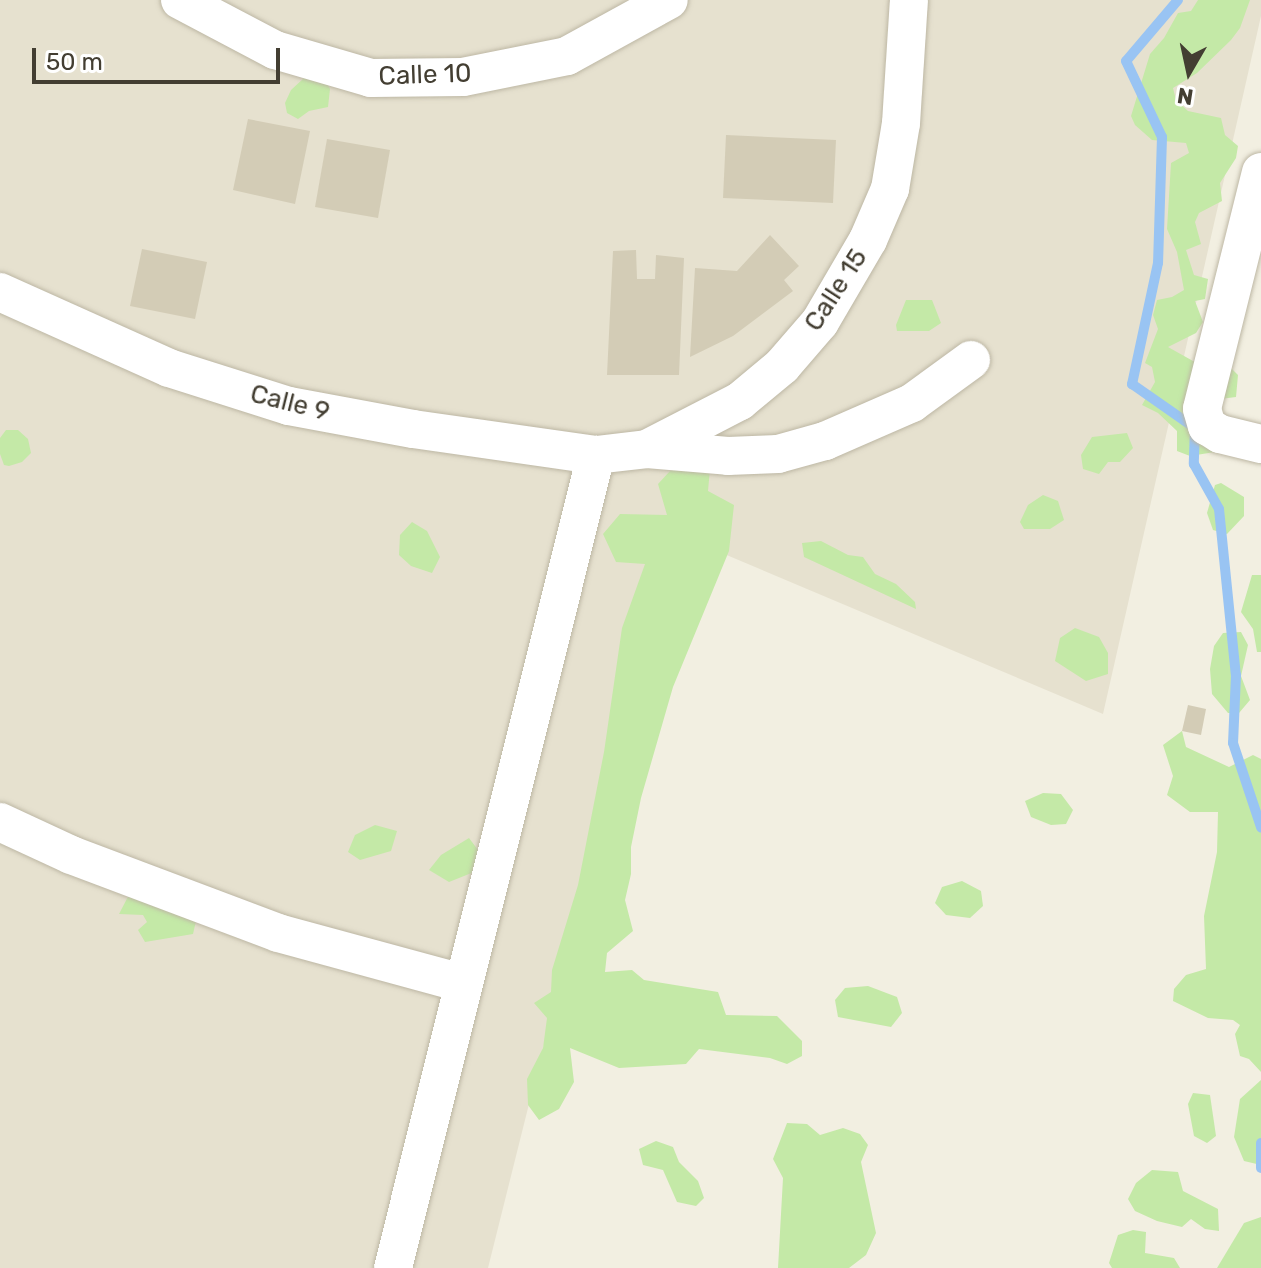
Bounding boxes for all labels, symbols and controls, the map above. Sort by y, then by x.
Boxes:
scale bar [36,32,284,82]
north arrow [1149,32,1229,112]
text: 50 m [46,48,103,76]
street label: Calle 10 [378,58,472,92]
text: N [1175,82,1195,111]
street label: Calle 15 [798,243,874,337]
street label: Calle 9 [247,378,333,428]

